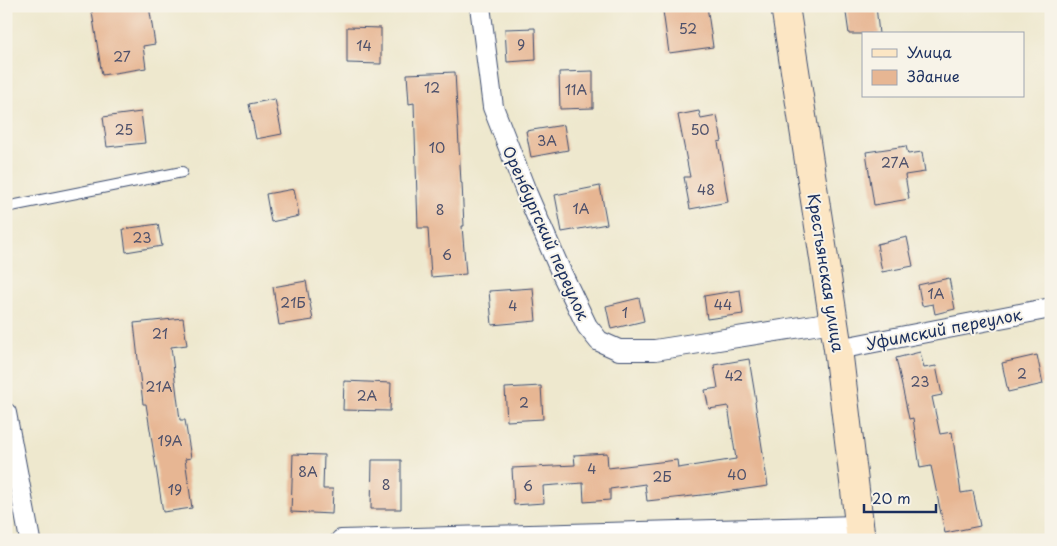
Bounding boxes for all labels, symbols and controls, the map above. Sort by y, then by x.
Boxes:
house number: 52 [679,18,697,39]
legend [862,32,1024,98]
house number: 9 [517,34,525,55]
house number: 14 [356,35,372,56]
text: Улица [907,40,952,63]
house number: 27 [113,46,131,67]
text: Здание [907,64,960,87]
house number: 12 [424,77,440,98]
house number: 11А [565,79,587,100]
house number: 25 [115,119,133,140]
house number: 50 [690,119,710,140]
house number: 3А [537,130,557,151]
house number: 10 [429,137,445,158]
street label: Оренбургский переулок [498,141,596,324]
house number: 27А [881,152,909,173]
house number: 48 [697,179,715,200]
street label: Крестьянская улица [803,192,851,354]
house number: 1А [572,198,590,219]
house number: 8 [436,199,444,220]
house number: 23 [133,227,151,248]
house number: 6 [442,244,452,265]
house number: 1А [927,283,945,304]
house number: 21Б [280,292,306,313]
house number: 44 [714,294,732,315]
house number: 4 [508,295,518,316]
street label: Уфимский переулок [864,301,1024,355]
house number: 1 [622,302,628,323]
house number: 21 [152,323,168,344]
house number: 2 [1017,363,1027,384]
house number: 42 [725,365,743,386]
house number: 23 [911,371,929,392]
house number: 21А [146,376,173,397]
house number: 2А [357,385,378,406]
house number: 2 [519,392,529,413]
house number: 19А [158,430,183,451]
house number: 4 [587,458,597,479]
house number: 8А [298,461,318,482]
house number: 40 [727,464,747,485]
house number: 2Б [652,466,672,487]
house number: 8 [382,474,390,495]
house number: 6 [523,475,533,496]
house number: 19 [168,479,182,500]
scale bar [864,481,937,513]
text: 20 m [872,486,911,509]

